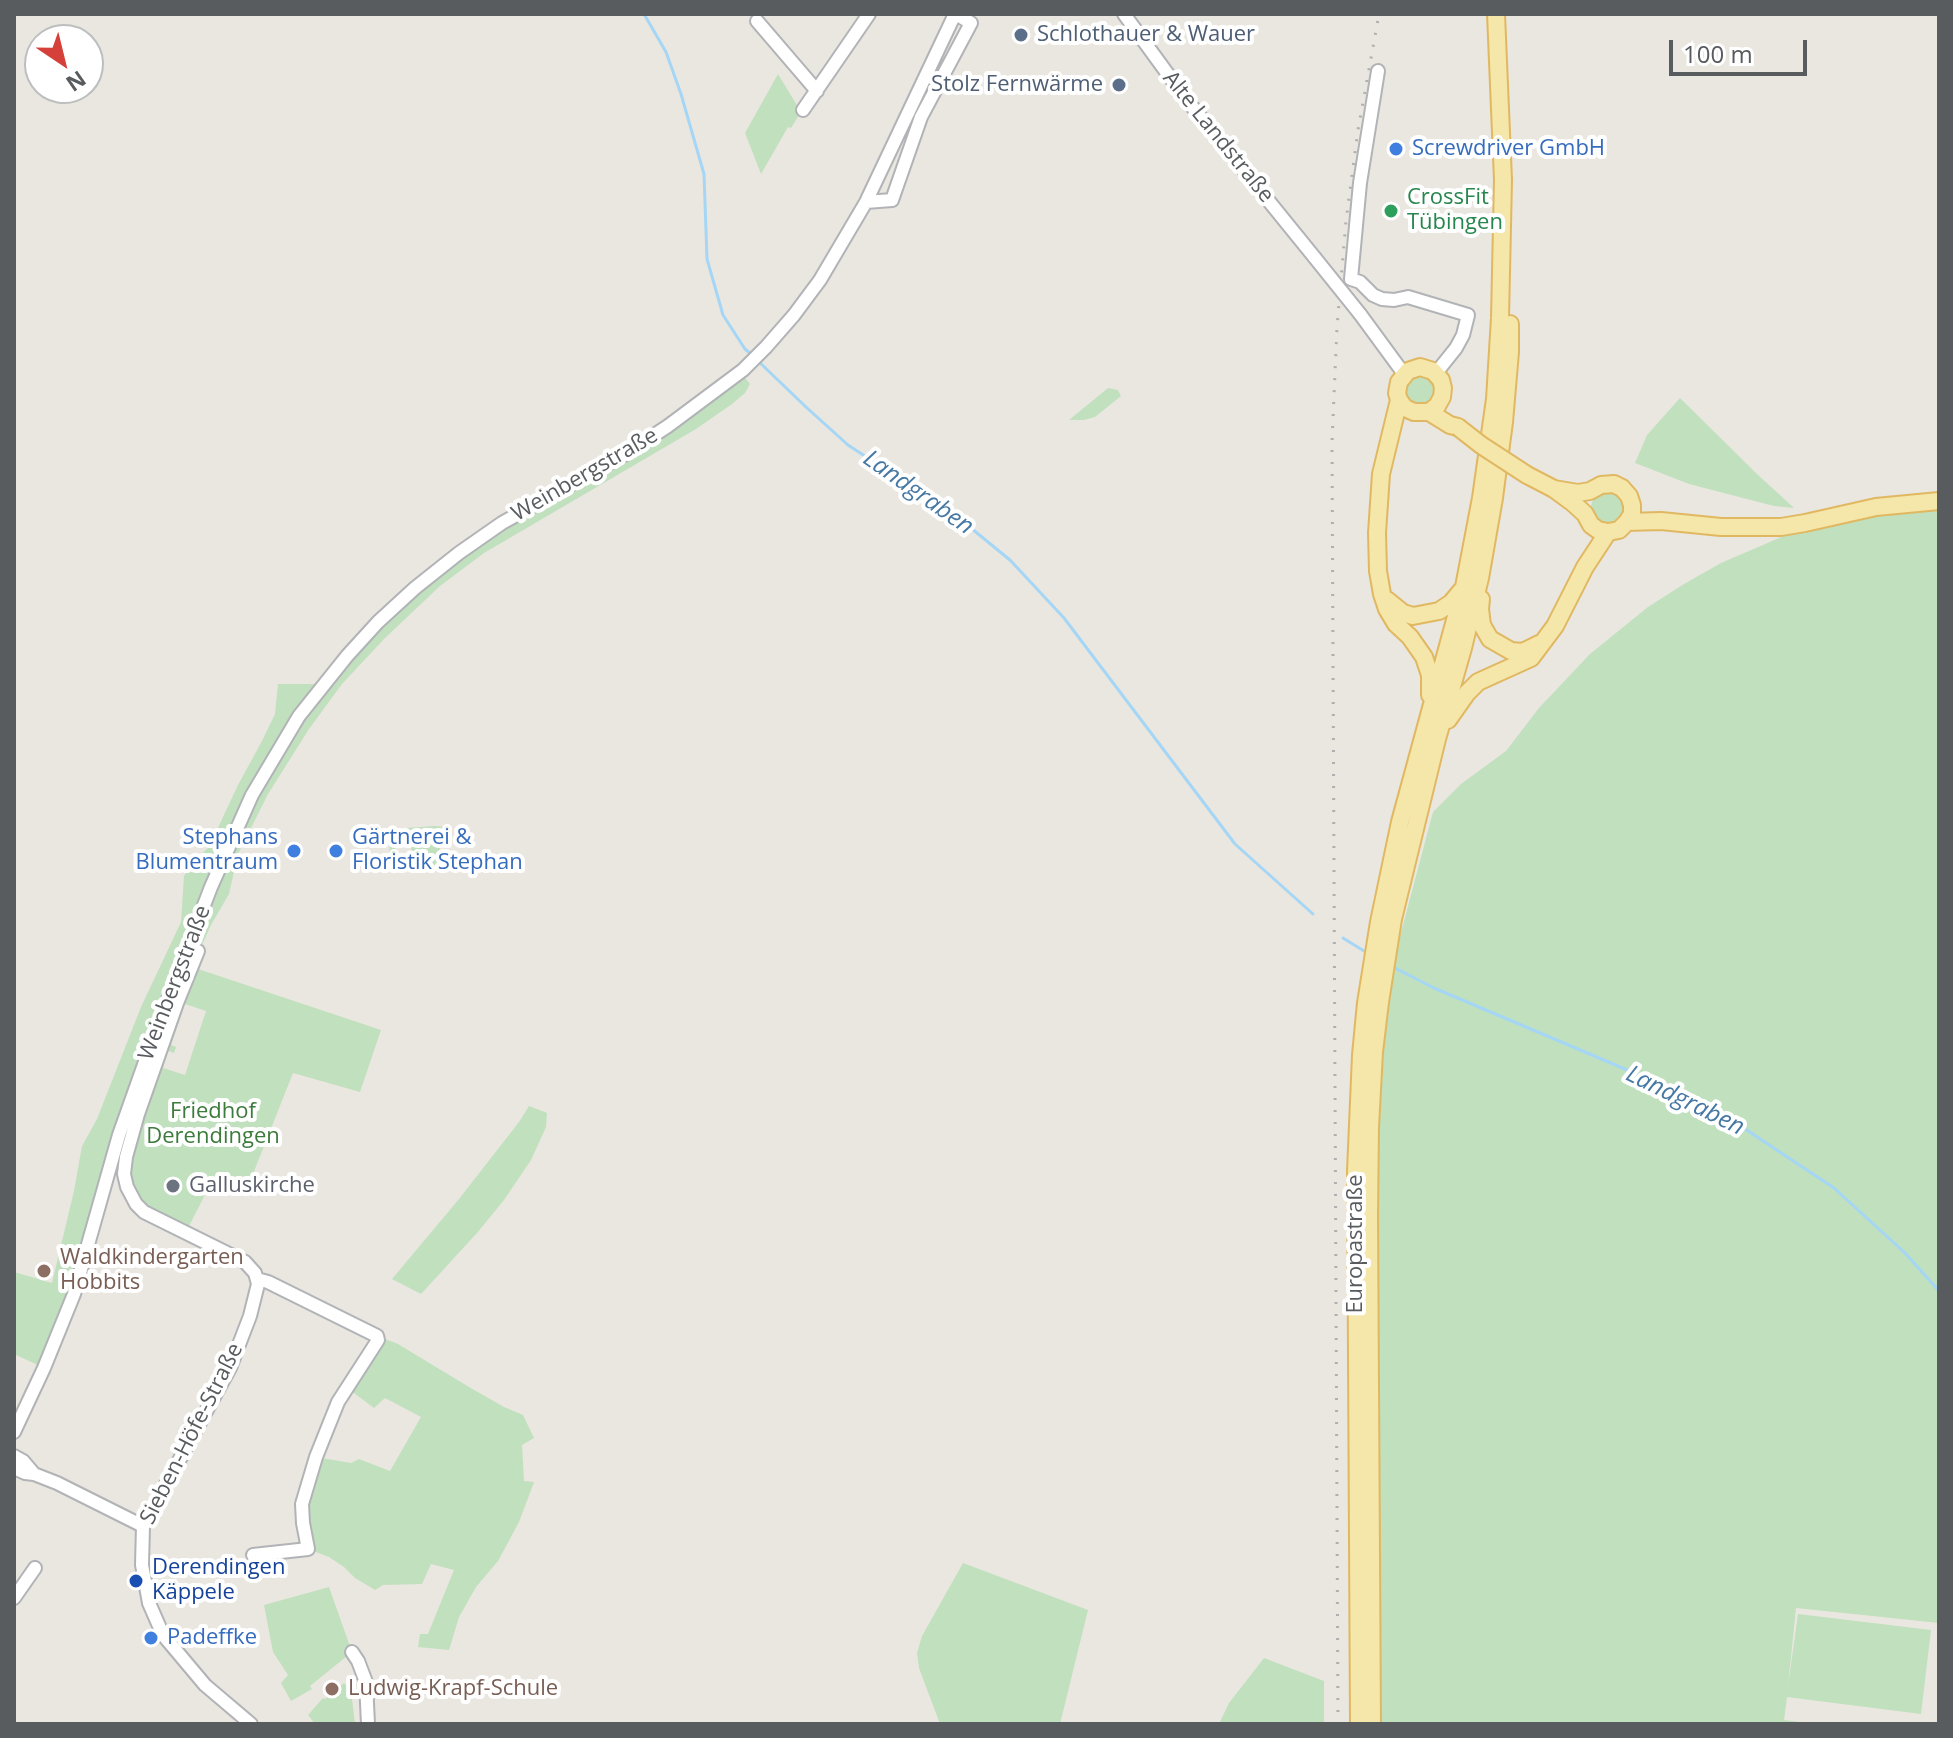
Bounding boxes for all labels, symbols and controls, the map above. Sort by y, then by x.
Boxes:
place label: Schlothauer & Wauer [1037,22,1255,48]
north arrow [24,24,104,104]
scale bar [1673,24,1811,74]
marker: Schlothauer & Wauer [1012,26,1030,44]
text: 100 m [1683,37,1753,70]
text: N [61,65,93,99]
street label: Alte Landstraße [1157,66,1279,208]
place label: Stolz Fernwärme [931,72,1103,98]
marker: Stolz Fernwärme [1110,76,1128,94]
place label: Screwdriver GmbH [1412,136,1605,162]
marker: Screwdriver GmbH [1387,140,1405,158]
place label: CrossFit Tübingen [1407,185,1503,236]
marker: CrossFit Tübingen [1382,202,1400,220]
street label: Weinbergstraße [507,423,663,527]
water label: Landgraben [857,445,979,541]
place label: Stephans Blumentraum [136,825,278,876]
place label: Gärtnerei & Floristik Stephan [352,825,523,876]
marker: Stephans Blumentraum [285,842,303,860]
marker: Gärtnerei & Floristik Stephan [327,842,345,860]
street label: Weinbergstraße [133,902,217,1064]
water label: Landgraben [1621,1060,1749,1142]
park label: Friedhof Derendingen [146,1099,280,1150]
place label: Galluskirche [189,1173,315,1199]
street label: Europastraße [1343,1174,1369,1314]
marker: Galluskirche [164,1177,182,1195]
place label: Waldkindergarten Hobbits [60,1245,244,1296]
marker: Waldkindergarten Hobbits [35,1262,53,1280]
street label: Sieben-Höfe-Straße [135,1339,249,1529]
place label: Derendingen Käppele [152,1555,285,1606]
marker: Derendingen Käppele [127,1572,145,1590]
place label: Padeffke [167,1625,257,1651]
marker: Padeffke [142,1629,160,1647]
place label: Ludwig-Krapf-Schule [348,1676,558,1702]
marker: Ludwig-Krapf-Schule [323,1680,341,1698]

